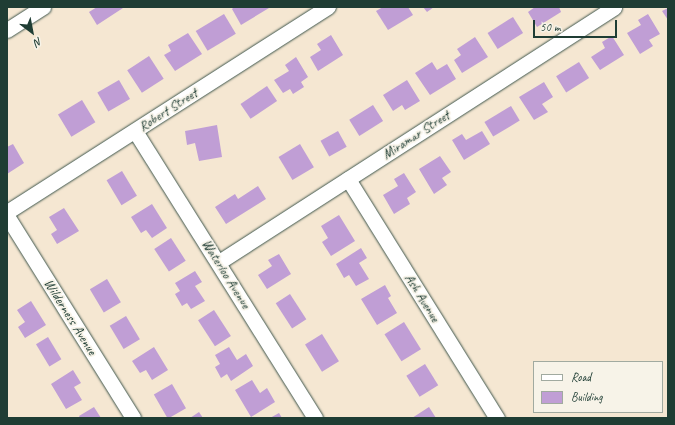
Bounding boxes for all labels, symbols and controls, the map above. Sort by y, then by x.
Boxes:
north arrow [12,12,52,52]
scale bar [535,12,619,38]
text: 50 m [540,19,560,35]
text: N [32,34,45,50]
street label: Robert Street [136,85,200,135]
street label: Miramar Street [379,107,453,163]
street label: Waterloo Avenue [198,236,254,312]
street label: Ash Avenue [401,271,443,325]
street label: Wilderness Avenue [40,276,100,358]
legend [533,361,663,413]
text: Road [571,369,591,385]
text: Building [571,389,603,405]

